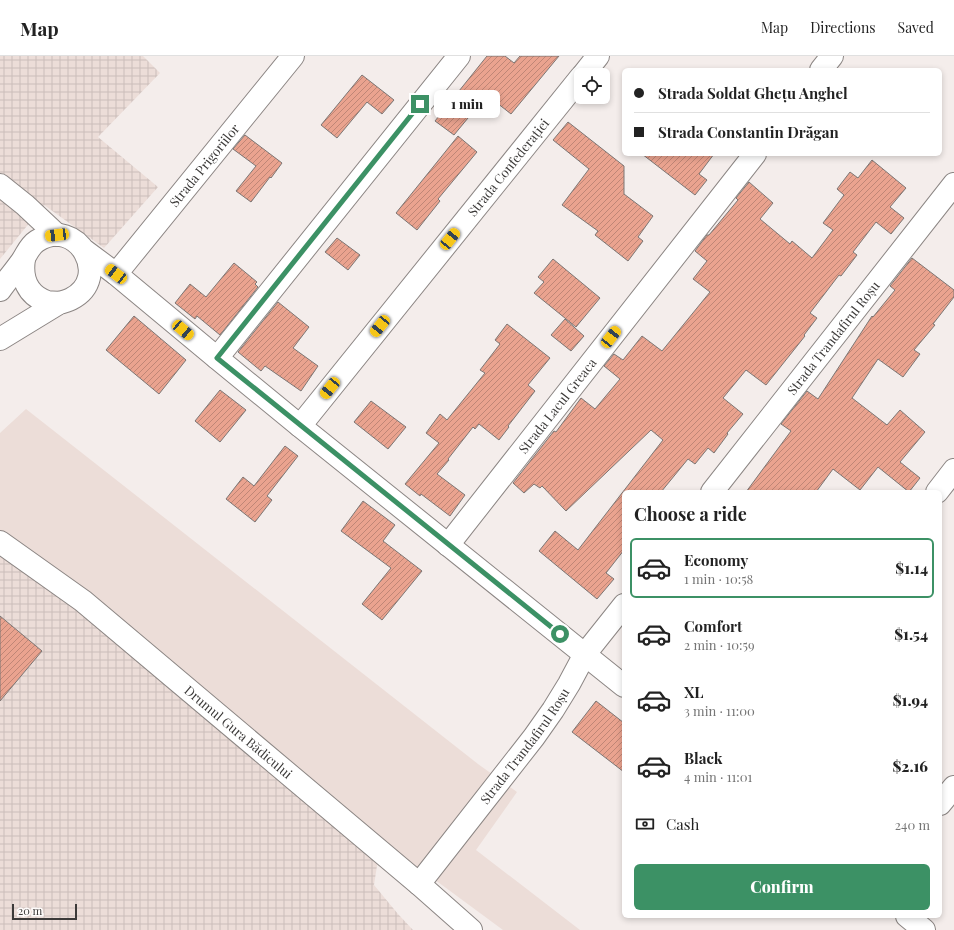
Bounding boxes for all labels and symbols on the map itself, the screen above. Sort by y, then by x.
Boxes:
callout: 1 min [434,90,500,118]
route end [411,95,429,113]
street label: Strada Confederației [463,115,552,219]
street label: Strada Prigoriilor [165,120,243,210]
car [438,226,462,252]
car [44,228,70,242]
car [103,262,129,286]
street label: Strada Trandafirul Roșu [783,277,883,398]
car [368,313,392,339]
car [170,318,196,342]
car [599,324,623,350]
street label: Strada Lacul Greaca [514,354,600,457]
car [318,375,342,401]
route start [551,625,569,643]
street label: Drumul Gura Bădicului [181,681,296,782]
street label: Strada Trandafirul Roșu [476,684,573,807]
scale bar [12,902,77,921]

